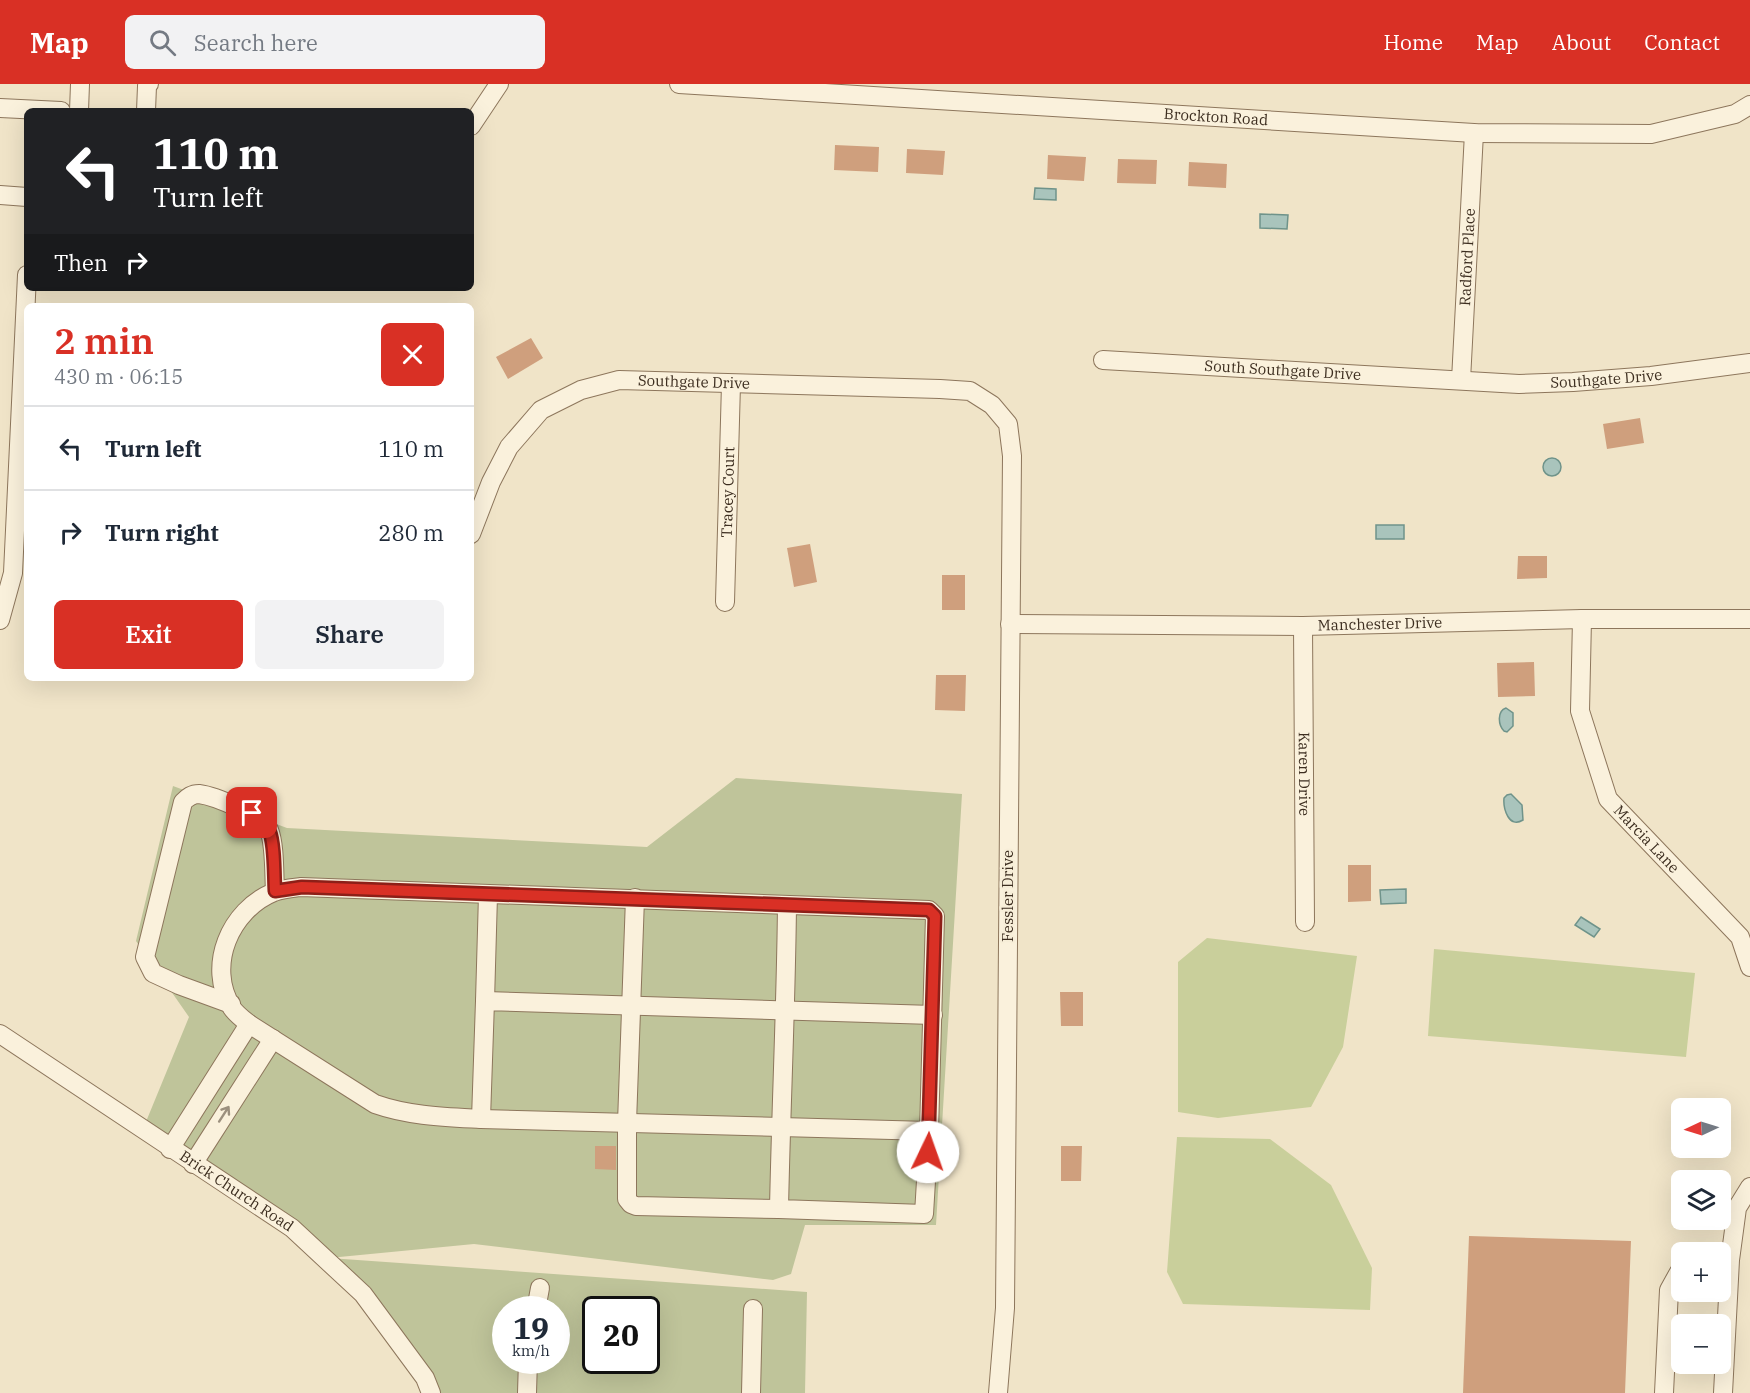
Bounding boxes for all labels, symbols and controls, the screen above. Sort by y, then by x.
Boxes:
search box [125,15,545,69]
text: Map [30,24,89,61]
icon: search [146,26,179,59]
text: Search here [194,28,318,57]
text: Home [1383,28,1443,56]
text: Map [1476,28,1519,56]
text: About [1552,28,1611,56]
text: Contact [1644,28,1720,56]
street label: Brockton Road [1163,104,1269,129]
text: 110 m [153,126,279,181]
icon: left [54,132,132,210]
text: Turn left [153,179,264,214]
street label: Radford Place [1455,208,1479,307]
icon: right [120,246,153,279]
text: Then [54,248,108,277]
text: 2 min [54,317,154,364]
button: close [381,323,444,386]
street label: South Southgate Drive [1204,356,1362,384]
text: 430 m · 06:15 [54,363,183,390]
street label: Southgate Drive [1550,365,1663,392]
street label: Southgate Drive [638,371,750,393]
icon: left [54,432,87,465]
text: Turn left [105,434,201,463]
text: 110 m [378,434,444,463]
street label: Tracey Court [717,446,738,538]
icon: right [54,516,87,549]
text: Turn right [105,518,219,547]
text: 280 m [378,518,444,547]
button: Exit [54,600,243,669]
button: Share [255,600,444,669]
street label: Manchester Drive [1317,613,1443,635]
street label: Karen Drive [1295,732,1314,816]
pin [226,787,277,838]
icon: arrive [235,796,268,829]
street label: Marcia Lane [1610,801,1684,877]
street label: Fessler Drive [998,850,1017,942]
north arrow [1671,1098,1731,1158]
map controls [1671,1098,1731,1374]
one-way arrow [218,1106,231,1123]
position arrow [896,1120,960,1184]
street label: Brick Church Road [176,1146,297,1235]
button: layers [1671,1170,1731,1230]
button: + [1671,1242,1731,1302]
speed limit sign: 20 [582,1296,660,1374]
text: 19 [513,1308,549,1347]
button: − [1671,1314,1731,1374]
text: km/h [512,1341,550,1360]

